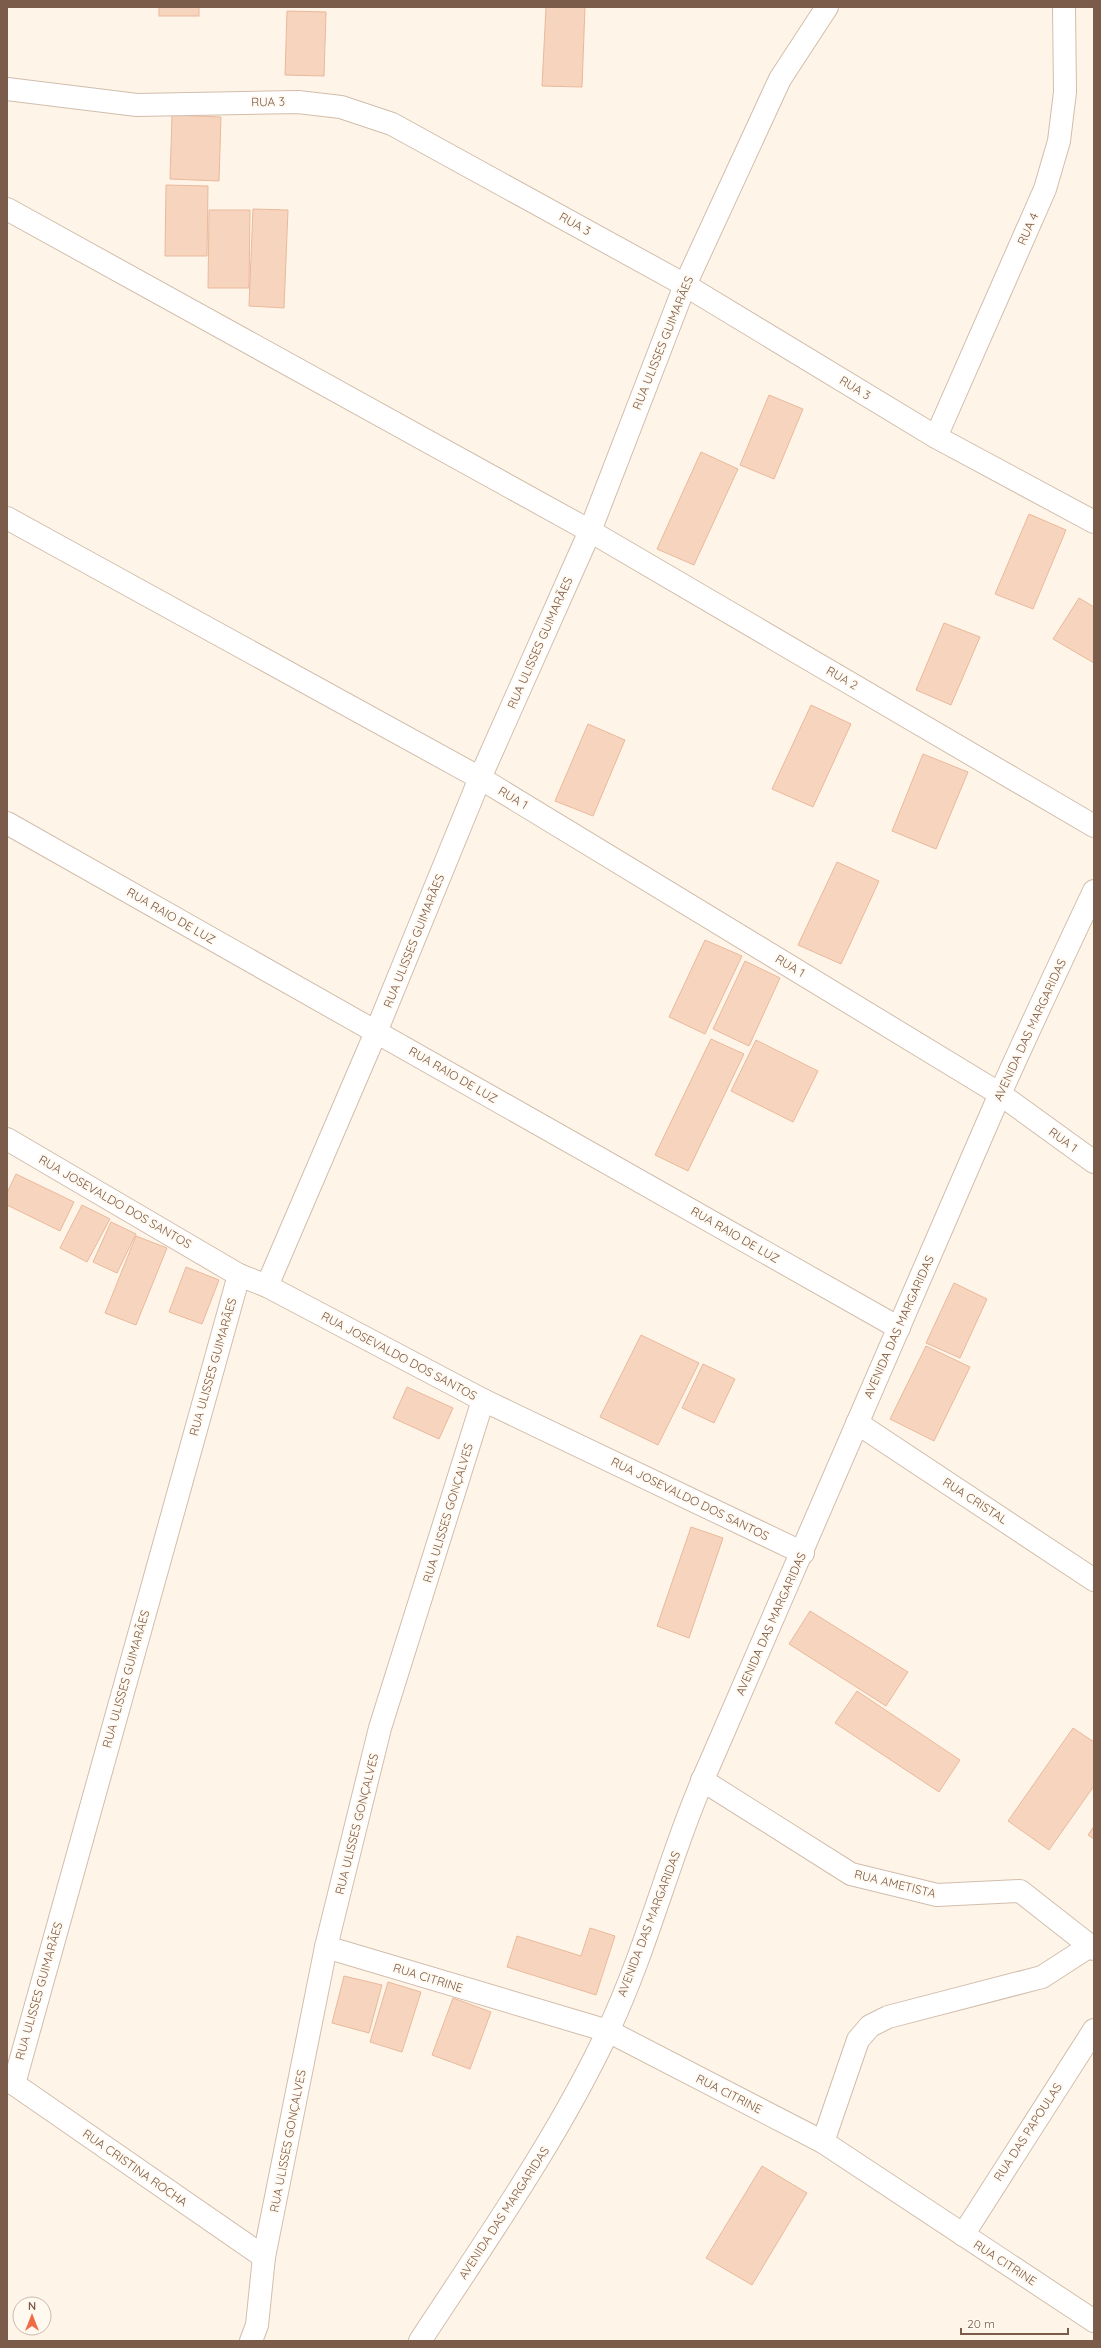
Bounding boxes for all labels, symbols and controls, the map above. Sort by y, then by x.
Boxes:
street label: RUA 3 [251,94,285,109]
street label: RUA 3 [557,209,594,238]
street label: RUA 4 [1014,210,1041,247]
street label: RUA ULISSES GUIMARÃES [629,274,696,412]
street label: RUA 3 [837,372,874,403]
street label: RUA ULISSES GUIMARÃES [504,574,576,711]
street label: RUA 2 [824,663,861,693]
street label: RUA 1 [496,783,531,812]
street label: RUA ULISSES GUIMARÃES [380,872,447,1010]
street label: RUA RAIO DE LUZ [124,884,218,947]
street label: RUA 1 [773,951,808,980]
street label: AVENIDA DAS MARGARIDAS [990,956,1069,1103]
street label: RUA RAIO DE LUZ [406,1043,500,1106]
street label: RUA 1 [1046,1124,1081,1155]
street label: RUA JOSEVALDO DOS SANTOS [36,1152,195,1252]
street label: RUA RAIO DE LUZ [688,1203,782,1266]
street label: AVENIDA DAS MARGARIDAS [860,1253,937,1401]
street label: RUA ULISSES GUIMARÃES [186,1296,239,1438]
street label: RUA JOSEVALDO DOS SANTOS [319,1308,480,1403]
street label: RUA ULISSES GONÇALVES [419,1441,476,1584]
street label: RUA JOSEVALDO DOS SANTOS [609,1454,772,1544]
street label: RUA CRISTAL [940,1474,1011,1527]
street label: AVENIDA DAS MARGARIDAS [732,1550,809,1698]
street label: RUA ULISSES GUIMARÃES [99,1608,152,1750]
street label: RUA ULISSES GONÇALVES [332,1752,381,1896]
street label: AVENIDA DAS MARGARIDAS [614,1849,683,1999]
street label: RUA AMETISTA [853,1866,938,1901]
street label: RUA ULISSES GUIMARÃES [12,1920,65,2062]
street label: RUA CITRINE [391,1960,465,1995]
street label: RUA ULISSES GONÇALVES [266,2068,309,2213]
street label: RUA CITRINE [694,2070,765,2117]
street label: RUA DAS PAPOULAS [990,2080,1065,2184]
street label: RUA CRISTINA ROCHA [80,2126,191,2210]
street label: AVENIDA DAS MARGARIDAS [455,2143,552,2282]
street label: RUA CITRINE [971,2237,1040,2289]
north arrow [12,2296,52,2336]
text: N [28,2299,36,2313]
scale bar [961,2310,1068,2336]
text: 20 m [967,2316,995,2331]

